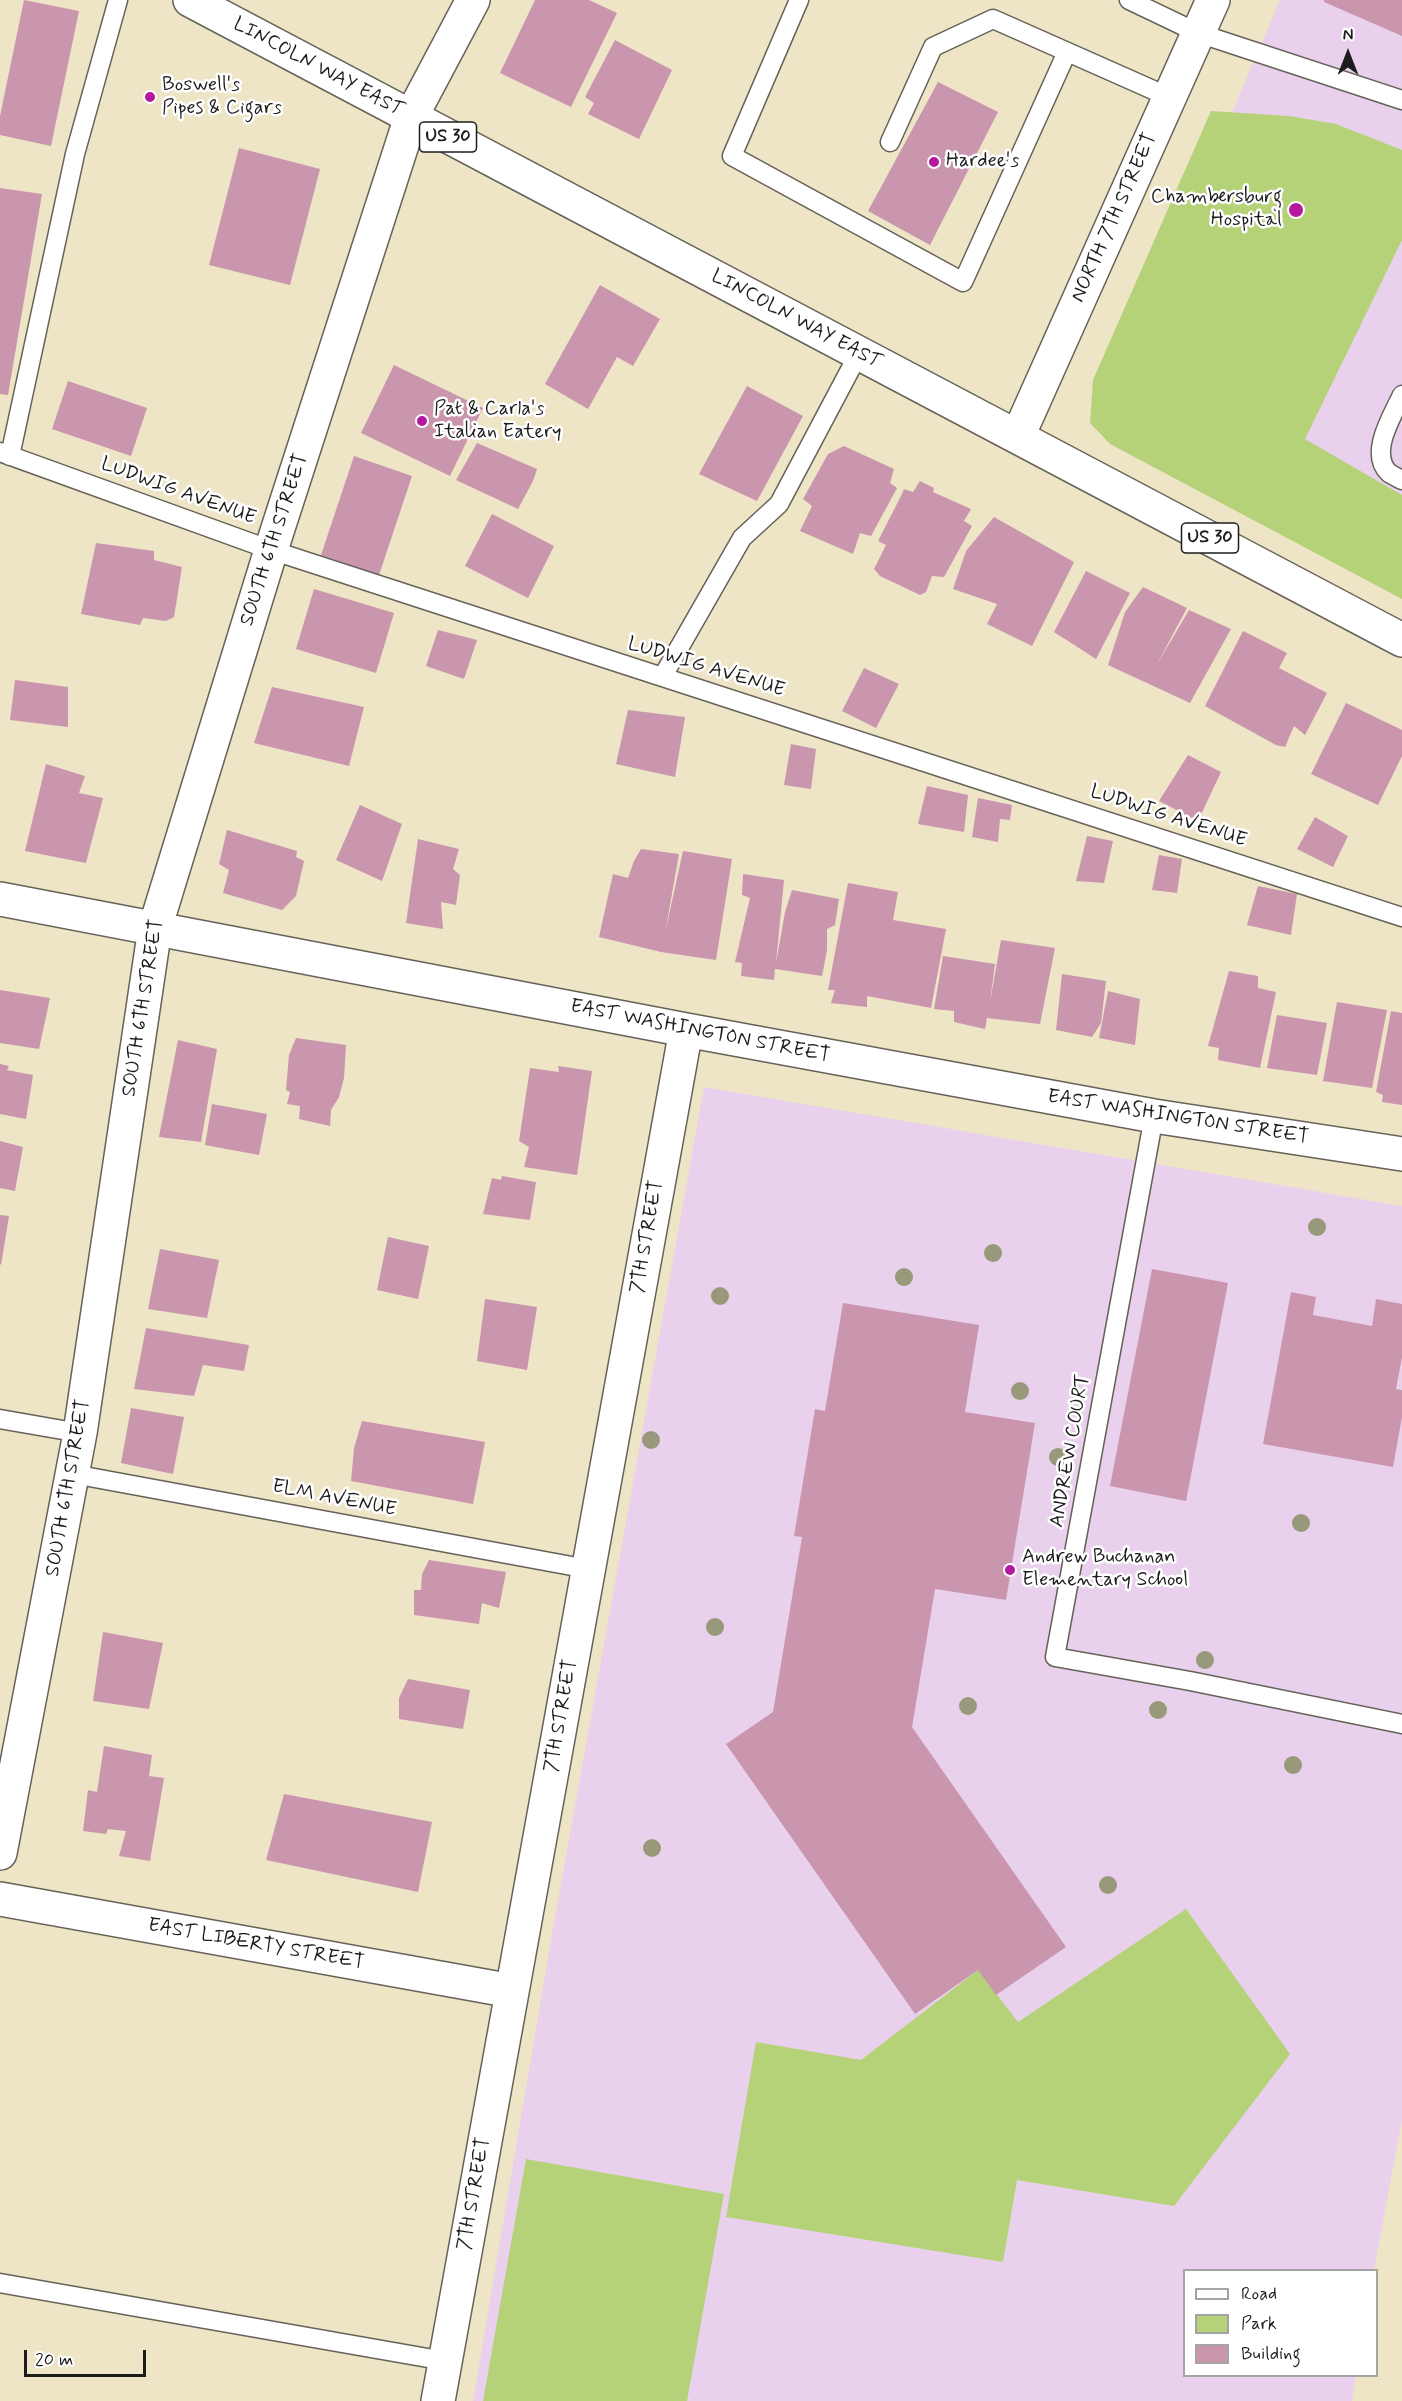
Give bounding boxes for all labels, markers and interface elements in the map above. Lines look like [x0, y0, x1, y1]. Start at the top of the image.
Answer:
street label: LINCOLN WAY EAST [229, 13, 407, 123]
north arrow [1318, 24, 1378, 84]
text: N [1343, 25, 1353, 46]
place label: Boswell's Pipes & Cigars [162, 74, 282, 121]
marker: Boswell's Pipes & Cigars [143, 90, 157, 104]
road number: US 30 [420, 122, 476, 152]
street label: NORTH 7TH STREET [1067, 130, 1163, 306]
place label: Hardee's [946, 150, 1019, 174]
marker: Hardee's [927, 155, 941, 169]
place label: Chambersburg Hospital [1151, 186, 1282, 233]
marker: Chambersburg Hospital [1287, 201, 1305, 219]
street label: LINCOLN WAY EAST [707, 265, 885, 375]
place label: Pat & Carla's Italian Eatery [434, 398, 561, 445]
marker: Pat & Carla's Italian Eatery [415, 414, 429, 428]
street label: SOUTH 6TH STREET [236, 451, 314, 629]
street label: LUDWIG AVENUE [97, 453, 259, 531]
road number: US 30 [1182, 523, 1238, 553]
street label: LUDWIG AVENUE [624, 633, 788, 703]
street label: LUDWIG AVENUE [1087, 780, 1249, 854]
street label: SOUTH 6TH STREET [118, 917, 170, 1099]
street label: EAST WASHINGTON STREET [568, 995, 832, 1069]
street label: EAST WASHINGTON STREET [1046, 1085, 1310, 1151]
street label: 7TH STREET [626, 1179, 670, 1295]
street label: ANDREW COURT [1046, 1373, 1096, 1529]
street label: SOUTH 6TH STREET [42, 1397, 96, 1579]
street label: ELM AVENUE [270, 1475, 398, 1523]
place label: Andrew Buchanan Elementary School [1022, 1546, 1188, 1593]
marker: Andrew Buchanan Elementary School [1003, 1563, 1017, 1577]
street label: 7TH STREET [540, 1658, 584, 1774]
street label: EAST LIBERTY STREET [146, 1914, 366, 1976]
street label: 7TH STREET [453, 2136, 497, 2252]
legend [1183, 2269, 1378, 2377]
text: Road [1241, 2282, 1277, 2306]
text: Park [1241, 2312, 1277, 2336]
scale bar [27, 2338, 148, 2376]
text: Building [1241, 2342, 1301, 2366]
text: 20 m [35, 2348, 73, 2372]

